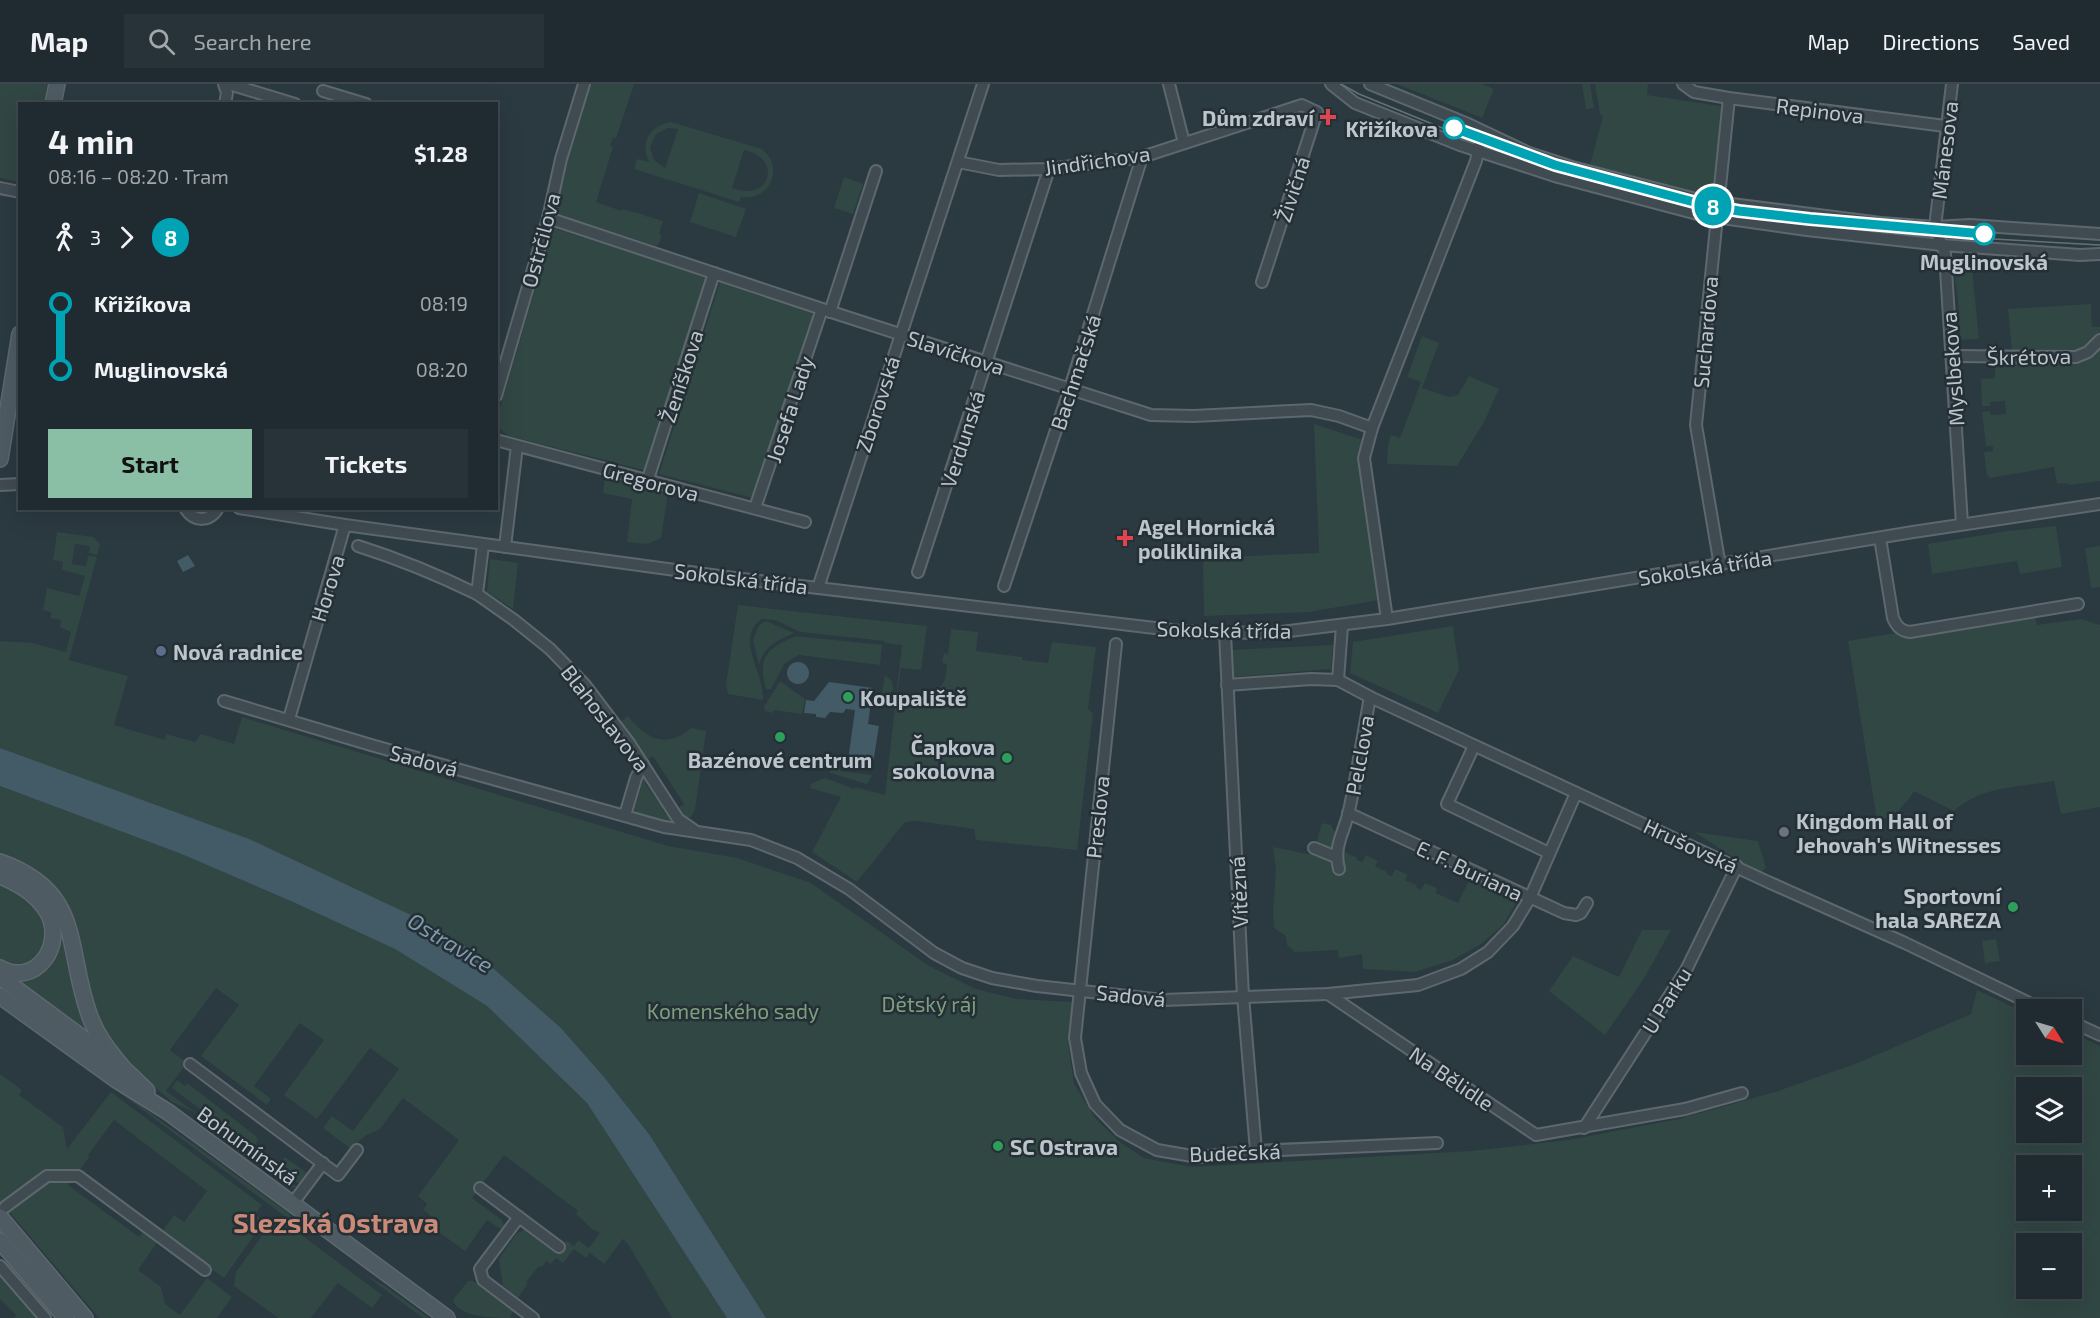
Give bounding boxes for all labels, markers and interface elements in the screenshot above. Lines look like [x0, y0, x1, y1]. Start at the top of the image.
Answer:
search box [124, 14, 544, 68]
text: Map [30, 24, 88, 58]
icon: search [145, 25, 178, 58]
text: Search here [193, 28, 312, 54]
text: Map [1807, 29, 1850, 54]
text: Directions [1883, 29, 1979, 54]
text: Saved [2012, 29, 2070, 54]
street label: Repinova [1775, 92, 1865, 128]
street label: Mánesova [1926, 100, 1962, 200]
place label: Dům zdraví [1202, 105, 1315, 130]
marker: Dům zdraví [1319, 108, 1337, 126]
place label: Křižíkova [1345, 116, 1438, 141]
marker: Křižíkova [1443, 117, 1465, 139]
text: 4 min [48, 121, 134, 161]
text: $1.28 [414, 140, 468, 166]
street label: Jindřichova [1042, 140, 1152, 180]
street label: Živičná [1270, 153, 1314, 225]
text: 08:16 – 08:20 · Tram [48, 164, 229, 188]
line badge: 8 [1694, 186, 1732, 226]
street label: Ostrčilova [515, 190, 565, 290]
text: 8 [1706, 194, 1720, 219]
icon: walk [48, 221, 81, 254]
icon: forward [110, 221, 143, 254]
marker: Muglinovská [1973, 223, 1995, 245]
text: 3 [90, 225, 101, 249]
text: 8 [164, 225, 177, 250]
place label: Muglinovská [1920, 249, 2048, 274]
street label: Suchardova [1688, 275, 1722, 389]
text: Křižíkova [94, 290, 191, 316]
text: 08:19 [420, 291, 468, 315]
street label: Bachmačská [1045, 311, 1105, 433]
street label: Myslbekova [1936, 311, 1968, 427]
street label: Slavíčkova [904, 325, 1008, 379]
street label: Ženíškova [654, 326, 708, 426]
street label: Škrétova [1987, 343, 2071, 369]
street label: Josefa Lady [760, 353, 818, 465]
street label: Zborovská [850, 353, 904, 455]
text: Muglinovská [94, 356, 228, 382]
text: 08:20 [416, 357, 468, 381]
street label: Verdunská [935, 387, 989, 491]
button: Start [48, 429, 252, 498]
button: Tickets [264, 429, 468, 498]
street label: Gregorova [600, 456, 702, 506]
place label: Agel Hornická poliklinika [1138, 514, 1275, 563]
marker: Agel Hornická poliklinika [1116, 529, 1134, 547]
street label: Sokolská třída [1637, 544, 1773, 590]
street label: Horova [305, 552, 349, 624]
street label: Sokolská třída [673, 557, 809, 599]
street label: Sokolská třída [1156, 615, 1292, 643]
place label: Nová radnice [173, 639, 303, 664]
marker: Nová radnice [154, 644, 168, 658]
street label: Blahoslavova [557, 660, 655, 776]
place label: Koupaliště [860, 685, 967, 710]
marker: Koupaliště [841, 690, 855, 704]
street label: Pelclova [1340, 713, 1378, 797]
marker: Bazénové centrum [773, 730, 787, 744]
place label: Čapkova sokolovna [892, 734, 995, 783]
street label: Sadová [387, 739, 461, 781]
place label: Bazénové centrum [688, 747, 872, 772]
marker: Čapkova sokolovna [1000, 751, 1014, 765]
street label: Preslova [1080, 774, 1114, 860]
place label: Kingdom Hall of Jehovah's Witnesses [1796, 808, 2001, 857]
street label: Hrušovská [1640, 812, 1742, 878]
marker: Kingdom Hall of Jehovah's Witnesses [1777, 825, 1791, 839]
street label: E. F. Buriana [1413, 835, 1527, 905]
street label: Vítězná [1224, 856, 1252, 928]
place label: Sportovní hala SAREZA [1875, 883, 2002, 932]
marker: Sportovní hala SAREZA [2006, 900, 2020, 914]
water label: Ostravice [404, 906, 498, 978]
street label: U Parku [1636, 962, 1696, 1038]
street label: Sadová [1095, 979, 1167, 1011]
park label: Dětský ráj [881, 991, 977, 1017]
park label: Komenského sady [647, 998, 819, 1023]
north arrow [2016, 999, 2082, 1065]
map controls [2016, 999, 2082, 1299]
street label: Na Bělidle [1405, 1041, 1499, 1115]
button: layers [2016, 1077, 2082, 1143]
street label: Bohumínská [193, 1100, 303, 1190]
place label: SC Ostrava [1010, 1134, 1118, 1159]
street label: Budečská [1189, 1138, 1281, 1166]
marker: SC Ostrava [991, 1139, 1005, 1153]
button: + [2016, 1155, 2082, 1221]
district label: Slezská Ostrava [233, 1206, 439, 1238]
button: − [2016, 1233, 2082, 1299]

